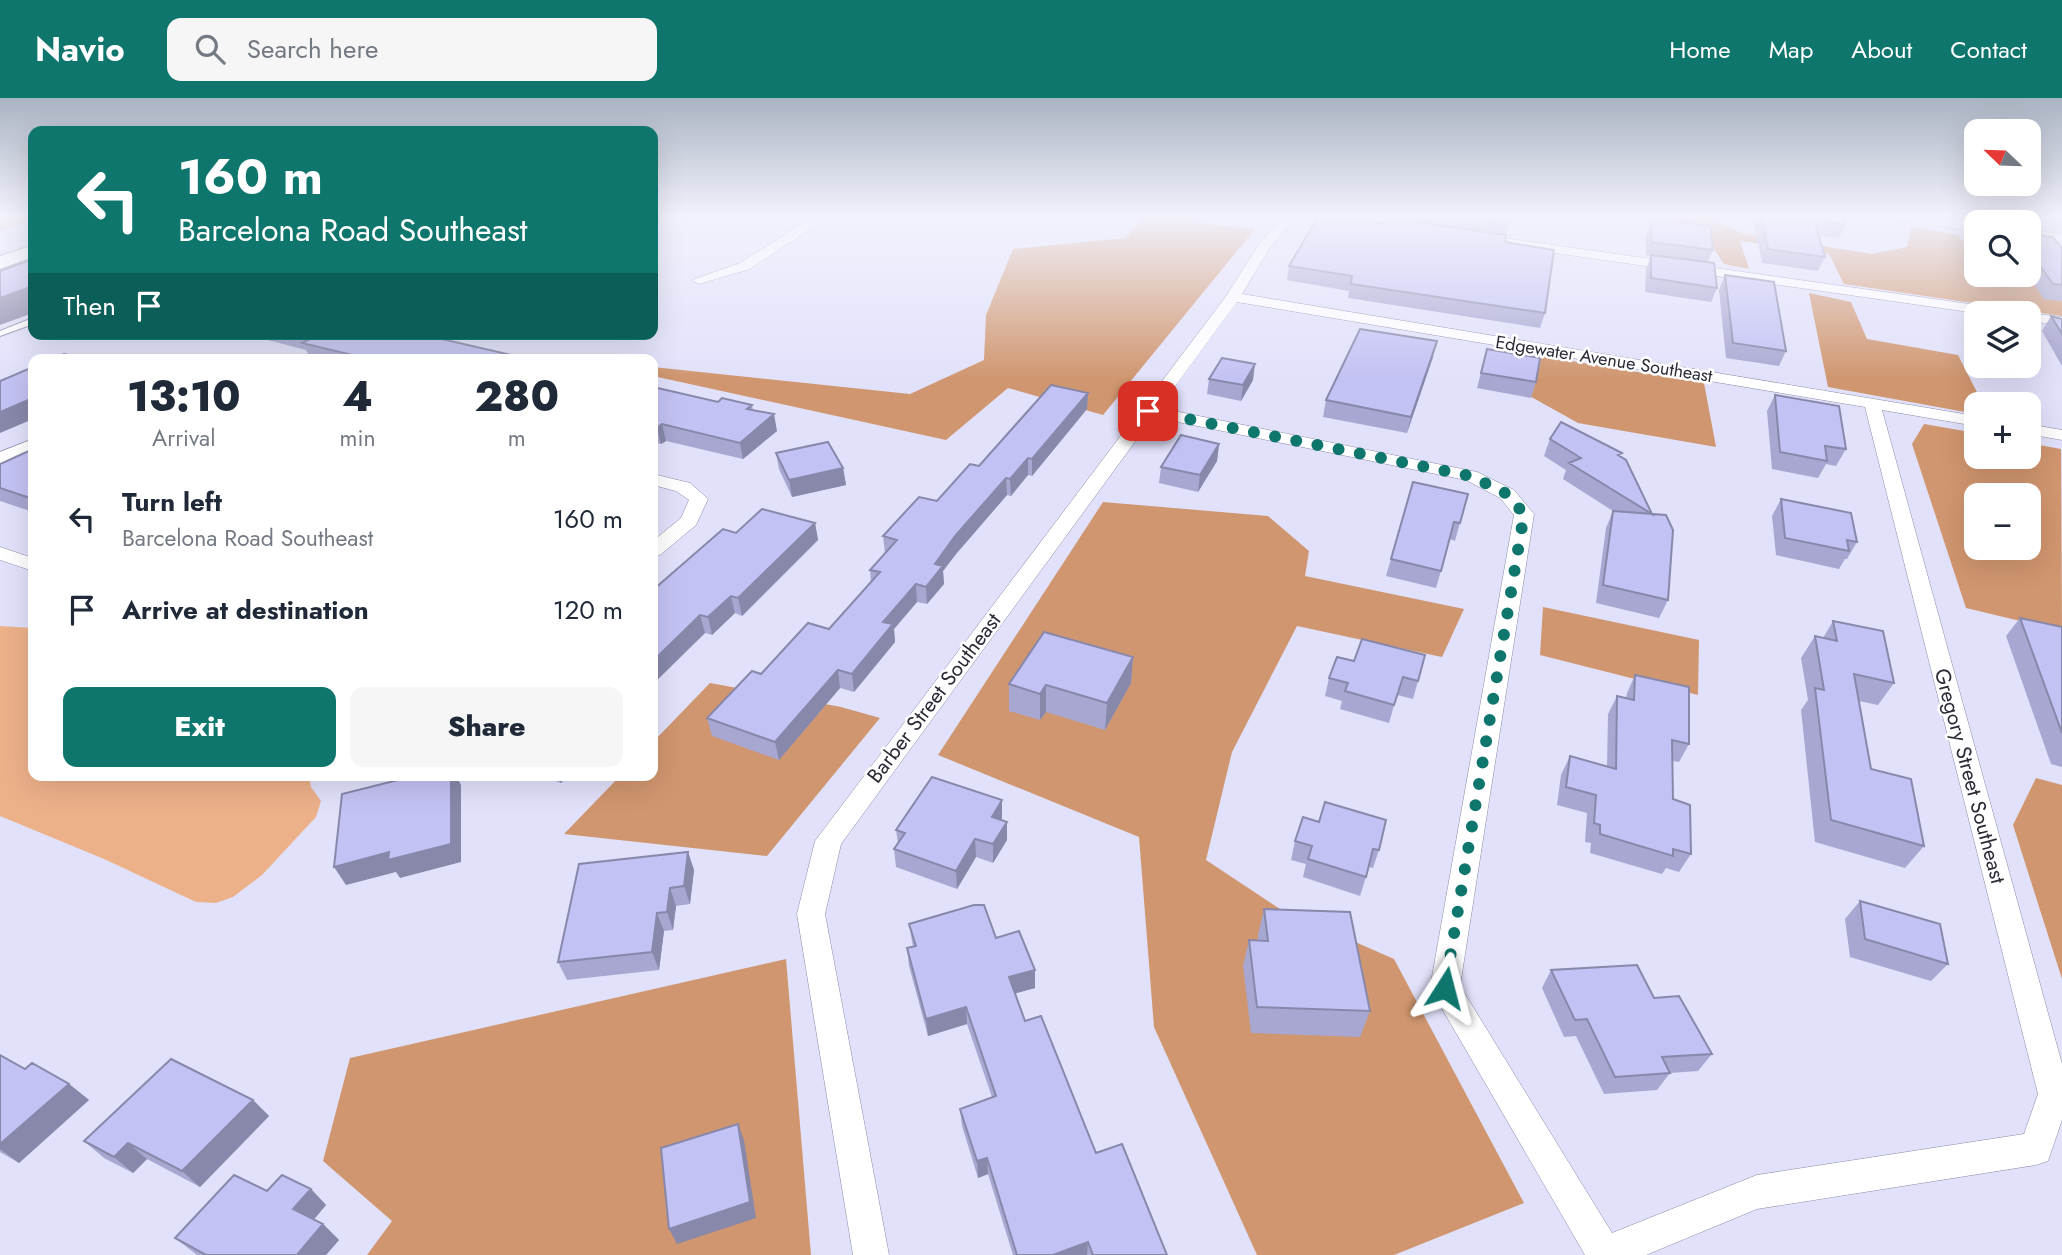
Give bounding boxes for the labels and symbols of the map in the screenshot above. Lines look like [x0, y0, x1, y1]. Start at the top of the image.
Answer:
north arrow [1964, 119, 2040, 196]
street label: Edgewater Avenue Southeast [1494, 329, 1715, 389]
pin [1118, 381, 1178, 441]
street label: Barber Street Southeast [860, 607, 1008, 789]
street label: Gregory Street Southeast [1927, 665, 2013, 887]
position arrow [1408, 951, 1482, 1025]

